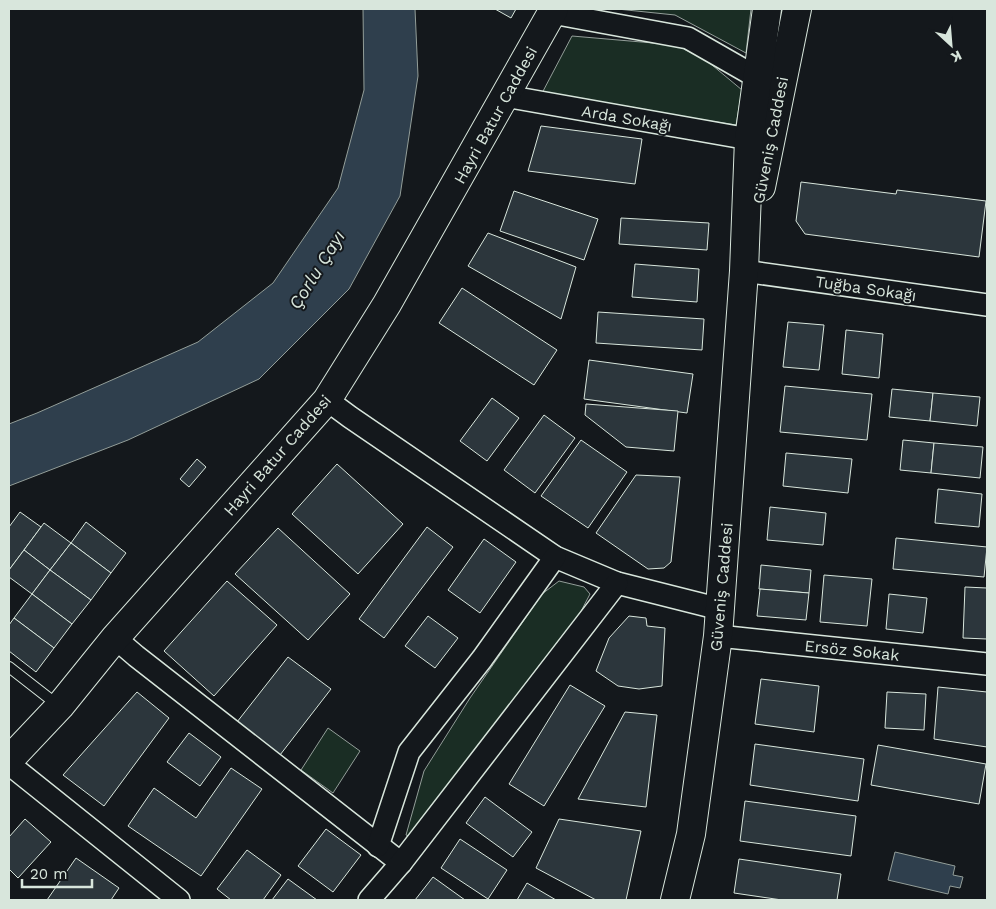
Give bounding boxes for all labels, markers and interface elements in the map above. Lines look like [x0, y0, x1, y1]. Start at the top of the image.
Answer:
north arrow [926, 20, 976, 70]
street label: Hayri Batur Caddesi [450, 43, 541, 187]
text: K [949, 47, 965, 66]
street label: Güveniş Caddesi [749, 75, 792, 205]
street label: Arda Sokağı [580, 101, 674, 136]
water label: Çorlu Çayı [284, 226, 349, 313]
street label: Tuğba Sokağı [814, 272, 918, 305]
street label: Hayri Batur Caddesi [220, 391, 335, 520]
street label: Güveniş Caddesi [706, 522, 737, 652]
street label: Ersöz Sokak [804, 636, 900, 665]
scale bar [22, 856, 92, 888]
text: 20 m [30, 865, 68, 883]

